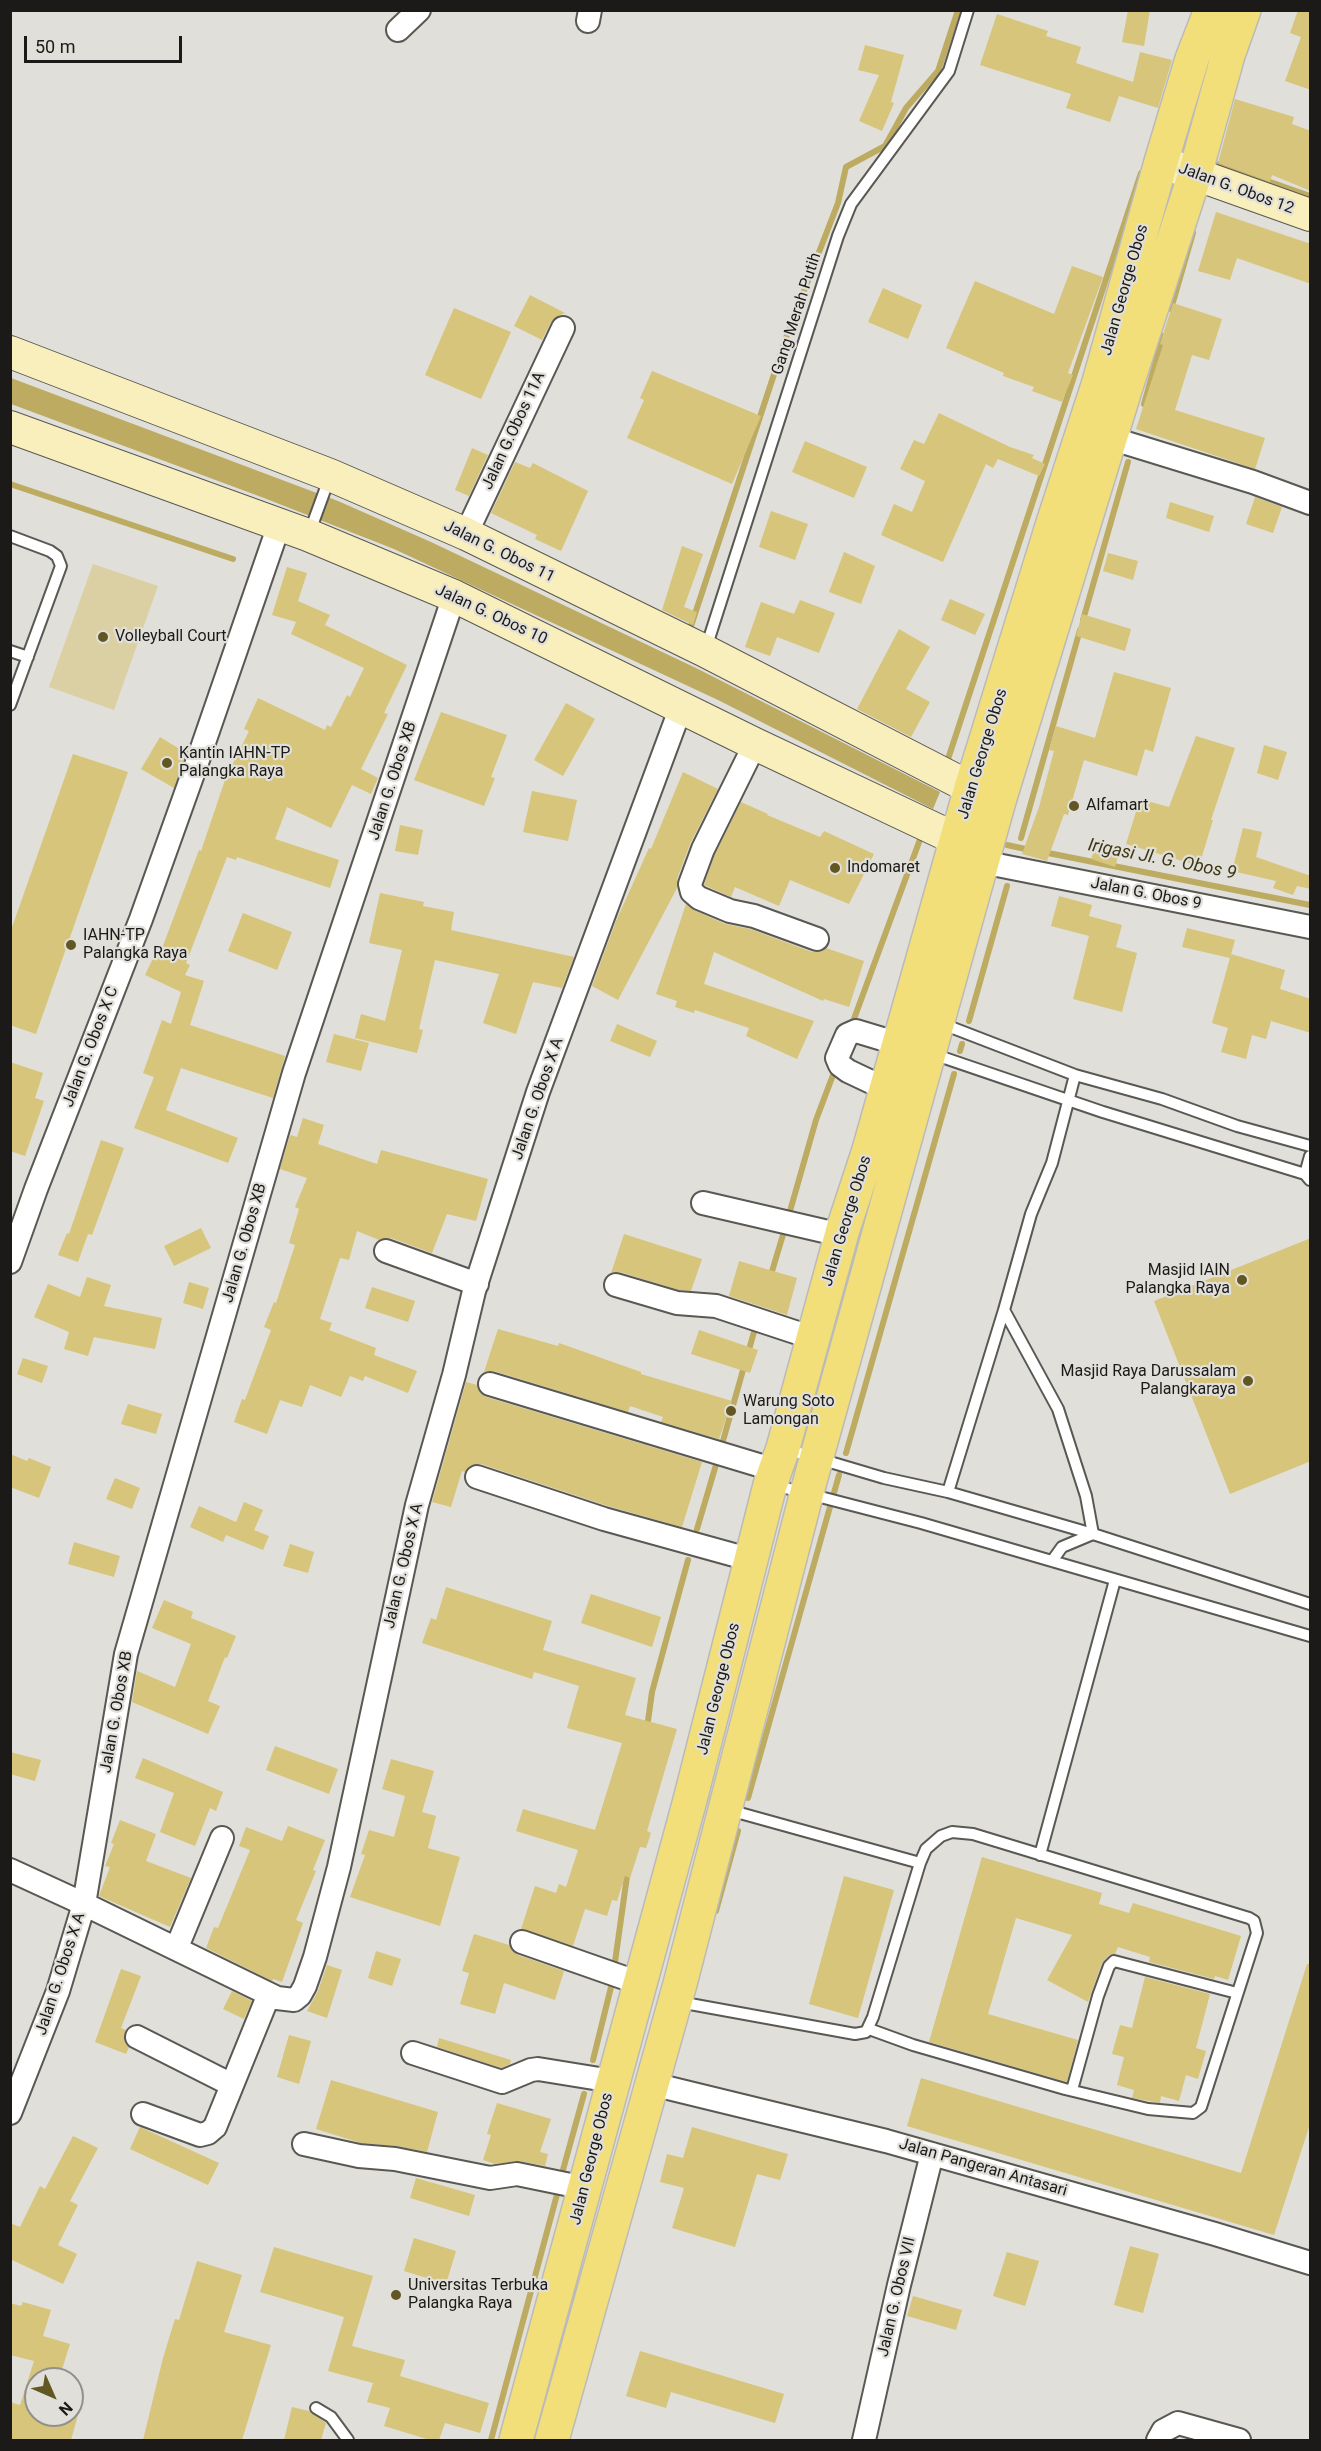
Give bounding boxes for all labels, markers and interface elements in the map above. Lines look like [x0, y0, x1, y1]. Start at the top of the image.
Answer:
scale bar [27, 24, 184, 62]
text: 50 m [35, 36, 75, 57]
street label: Jalan G. Obos 12 [1176, 159, 1296, 219]
street label: Jalan George Obos [1097, 222, 1153, 358]
street label: Gang Merah Putih [768, 251, 826, 377]
street label: Jalan G.Obos 11A [478, 369, 550, 493]
street label: Jalan G. Obos 11 [440, 517, 558, 587]
street label: Jalan G. Obos 10 [432, 581, 550, 649]
place label: Volleyball Court [115, 627, 227, 647]
marker: Volleyball Court [96, 630, 110, 644]
street label: Jalan George Obos [954, 686, 1012, 822]
street label: Jalan G. Obos XB [365, 719, 421, 843]
place label: Kantin IAHN-TP Palangka Raya [179, 744, 290, 782]
marker: Kantin IAHN-TP Palangka Raya [160, 756, 174, 770]
place label: Alfamart [1086, 796, 1148, 816]
marker: Alfamart [1067, 799, 1081, 813]
water label: Irigasi Jl. G. Obos 9 [1086, 835, 1238, 885]
place label: Indomaret [847, 858, 920, 878]
marker: Indomaret [828, 861, 842, 875]
street label: Jalan G. Obos 9 [1089, 874, 1203, 914]
place label: IAHN-TP Palangka Raya [83, 926, 188, 964]
marker: IAHN-TP Palangka Raya [64, 938, 78, 952]
street label: Jalan G. Obos X C [59, 984, 123, 1110]
street label: Jalan G. Obos X A [508, 1035, 568, 1163]
street label: Jalan George Obos [818, 1153, 876, 1289]
street label: Jalan G. Obos XB [219, 1181, 271, 1305]
place label: Masjid IAIN Palangka Raya [1125, 1261, 1230, 1299]
marker: Masjid IAIN Palangka Raya [1235, 1273, 1249, 1287]
place label: Masjid Raya Darussalam Palangkaraya [1060, 1362, 1236, 1400]
marker: Masjid Raya Darussalam Palangkaraya [1241, 1374, 1255, 1388]
place label: Warung Soto Lamongan [743, 1392, 834, 1430]
marker: Warung Soto Lamongan [724, 1404, 738, 1418]
street label: Jalan G. Obos X A [380, 1502, 428, 1630]
street label: Jalan George Obos [693, 1621, 745, 1757]
street label: Jalan G. Obos XB [97, 1650, 137, 1774]
street label: Jalan G. Obos X A [32, 1910, 90, 2038]
street label: Jalan George Obos [566, 2091, 618, 2227]
street label: Jalan Pangeran Antasari [897, 2135, 1069, 2201]
street label: Jalan G. Obos VII [874, 2235, 920, 2359]
place label: Universitas Terbuka Palangka Raya [408, 2276, 548, 2314]
marker: Universitas Terbuka Palangka Raya [389, 2288, 403, 2302]
north arrow [24, 2367, 84, 2427]
text: N [55, 2398, 76, 2419]

